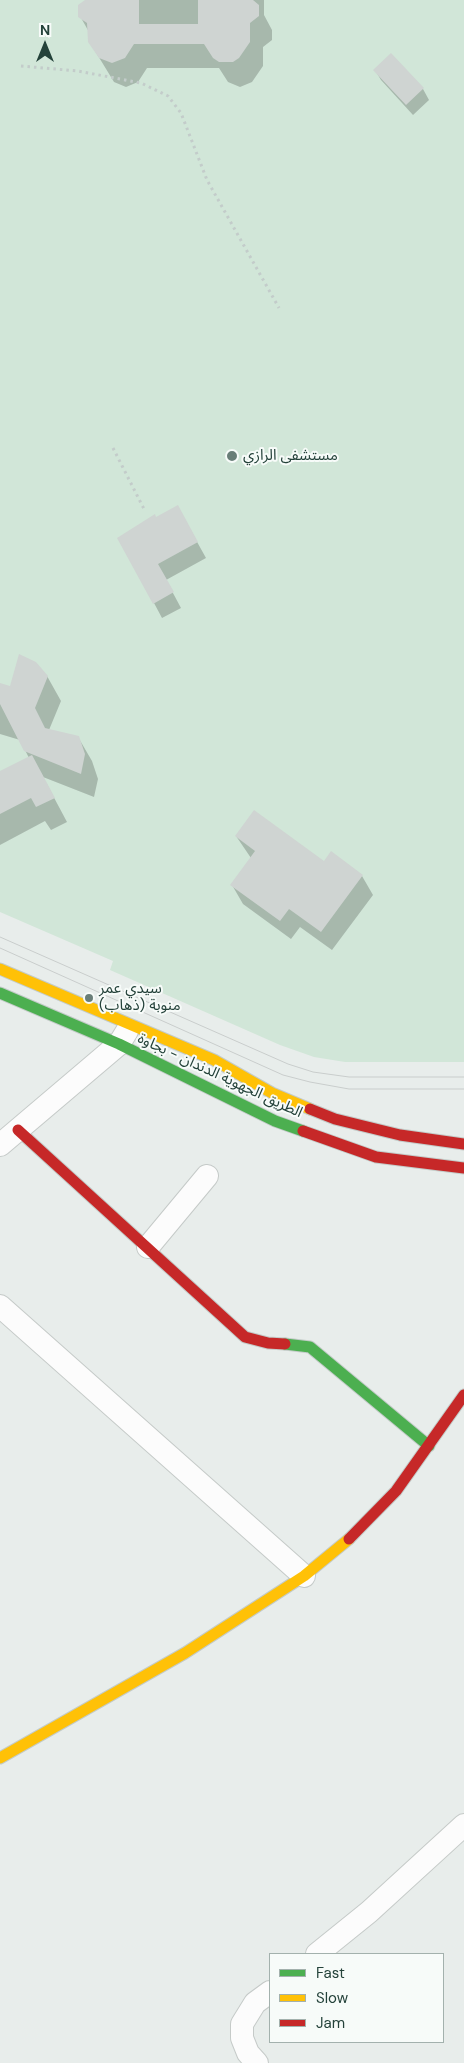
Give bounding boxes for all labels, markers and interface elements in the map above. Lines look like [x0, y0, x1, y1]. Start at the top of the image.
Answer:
north arrow [20, 20, 70, 70]
text: N [40, 21, 50, 39]
place label: مستشفى الرازي [243, 447, 338, 465]
marker: مستشفى الرازي [225, 449, 239, 463]
place label: سيدي عمر منوبة (ذهاب) [99, 980, 181, 1015]
marker: سيدي عمر منوبة (ذهاب) [83, 992, 95, 1004]
street label: الطريق الجهوية الدندان - بجاوة [135, 1030, 305, 1122]
legend [269, 1953, 444, 2043]
text: Fast [316, 1963, 345, 1983]
text: Slow [316, 1988, 348, 2008]
text: Jam [316, 2013, 345, 2033]

